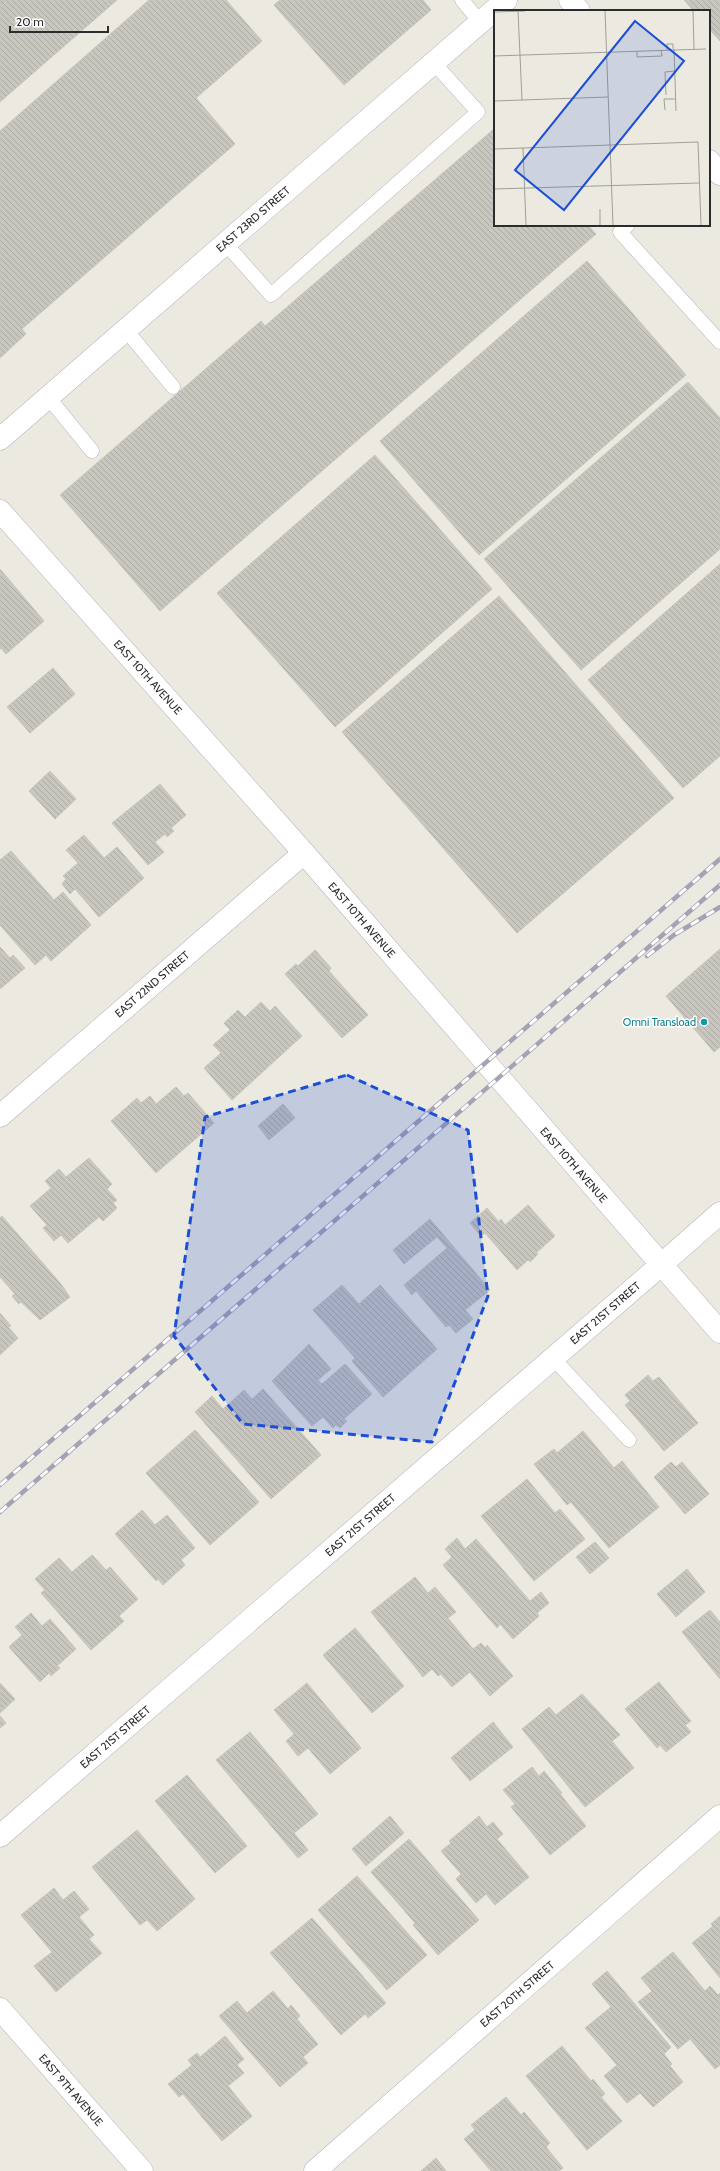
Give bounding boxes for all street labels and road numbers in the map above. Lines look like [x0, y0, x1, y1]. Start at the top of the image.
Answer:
street label: EAST 23RD STREET [213, 183, 293, 255]
street label: EAST 10TH AVENUE [111, 637, 185, 717]
street label: EAST 10TH AVENUE [325, 879, 399, 961]
street label: EAST 22ND STREET [112, 948, 192, 1020]
street label: EAST 10TH AVENUE [537, 1124, 611, 1206]
street label: EAST 21ST STREET [567, 1279, 643, 1347]
street label: EAST 21ST STREET [322, 1491, 398, 1559]
street label: EAST 21ST STREET [77, 1703, 153, 1771]
street label: EAST 20TH STREET [477, 1958, 557, 2030]
street label: EAST 9TH AVENUE [36, 2051, 106, 2129]

